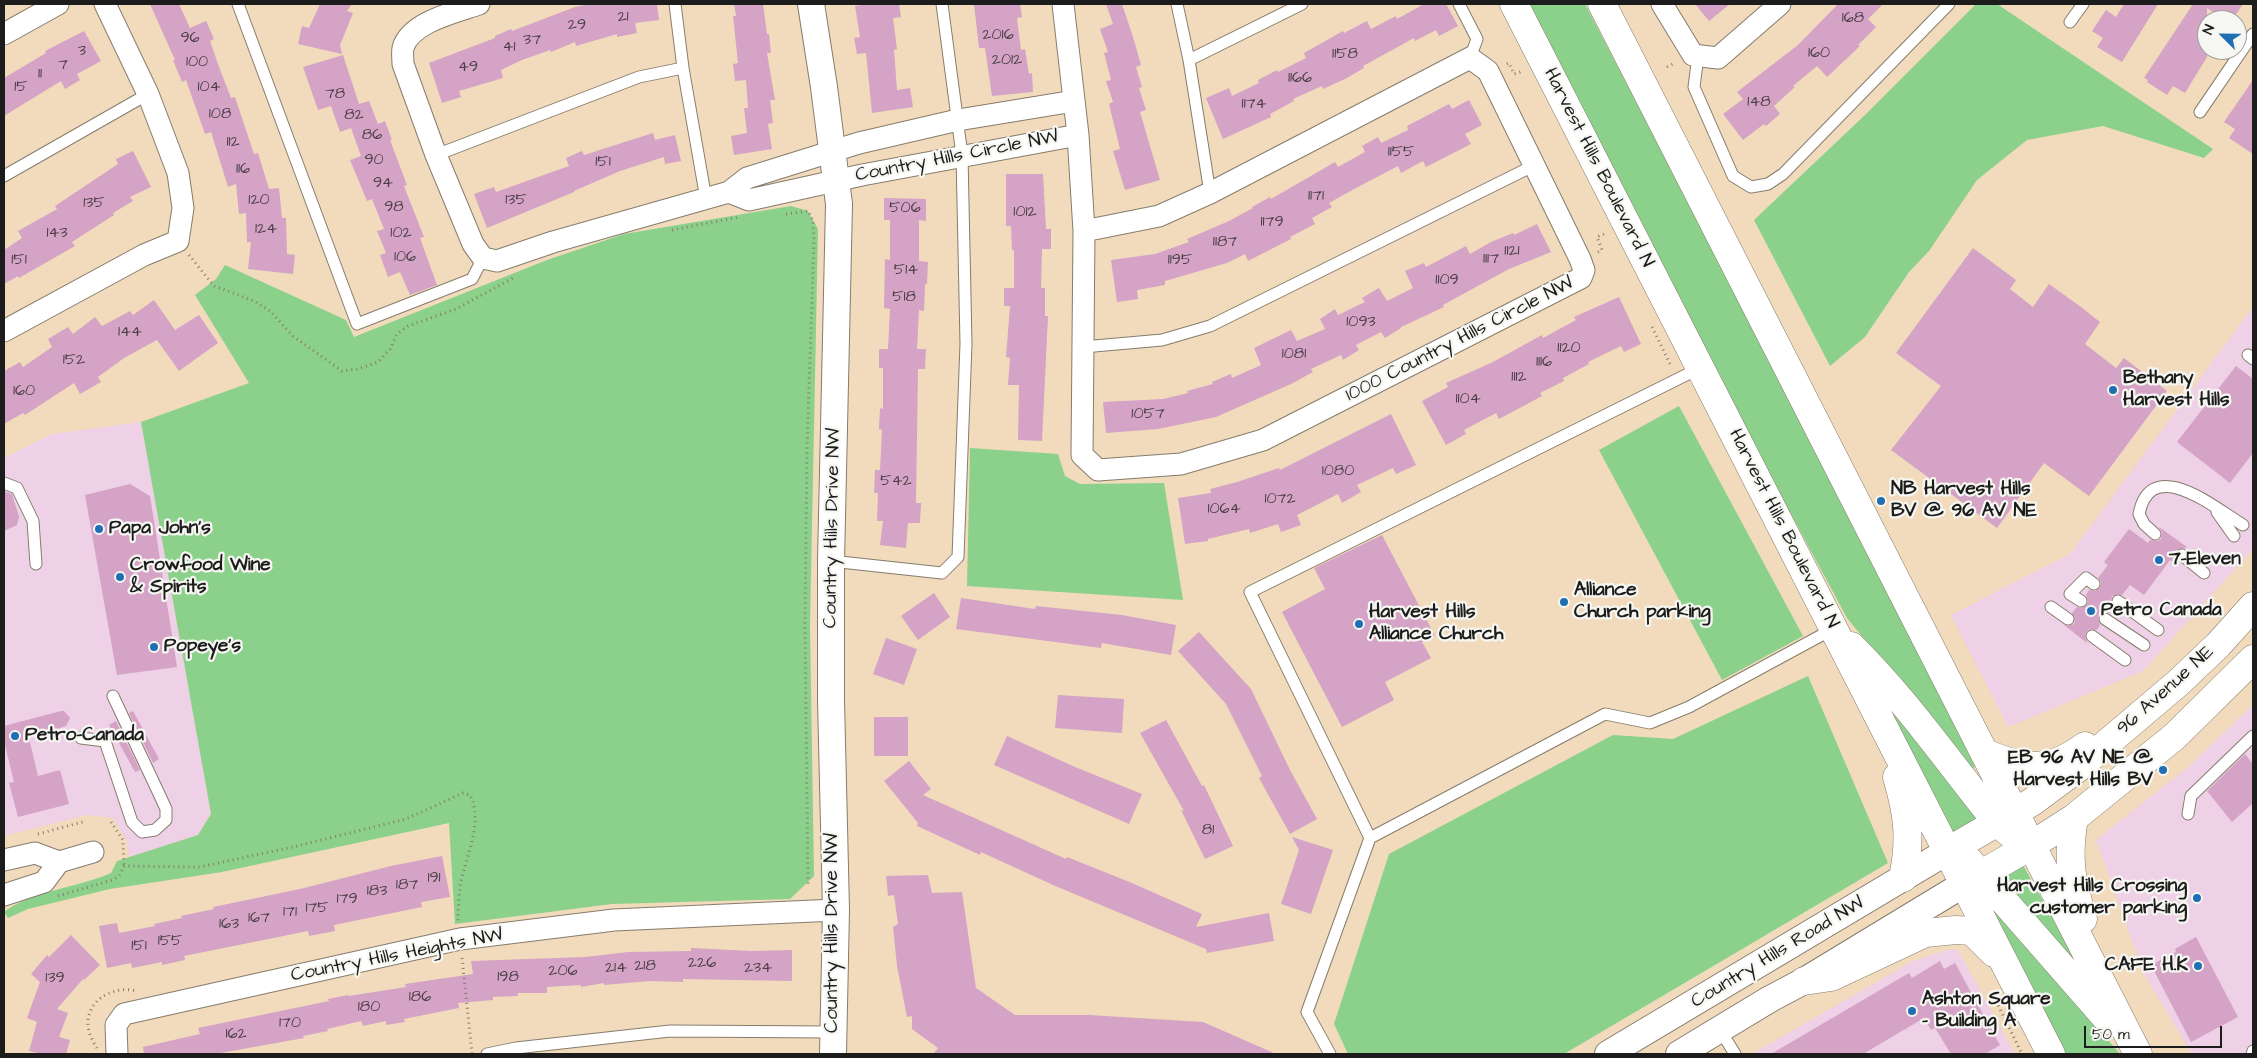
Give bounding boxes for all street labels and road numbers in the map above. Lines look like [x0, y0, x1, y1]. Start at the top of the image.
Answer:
street label: Harvest Hills Boulevard N [1538, 65, 1658, 271]
street label: Country Hills Circle NW [853, 126, 1061, 188]
street label: 1000 Country Hills Circle NW [1342, 273, 1578, 407]
street label: Harvest Hills Boulevard N [1723, 426, 1843, 632]
street label: Country Hills Drive NW [820, 428, 846, 628]
street label: 96 Avenue NE [2113, 641, 2219, 741]
street label: Country Hills Drive NW [822, 833, 844, 1033]
street label: Country Hills Road NW [1687, 892, 1869, 1014]
street label: Country Hills Heights NW [289, 924, 505, 988]

